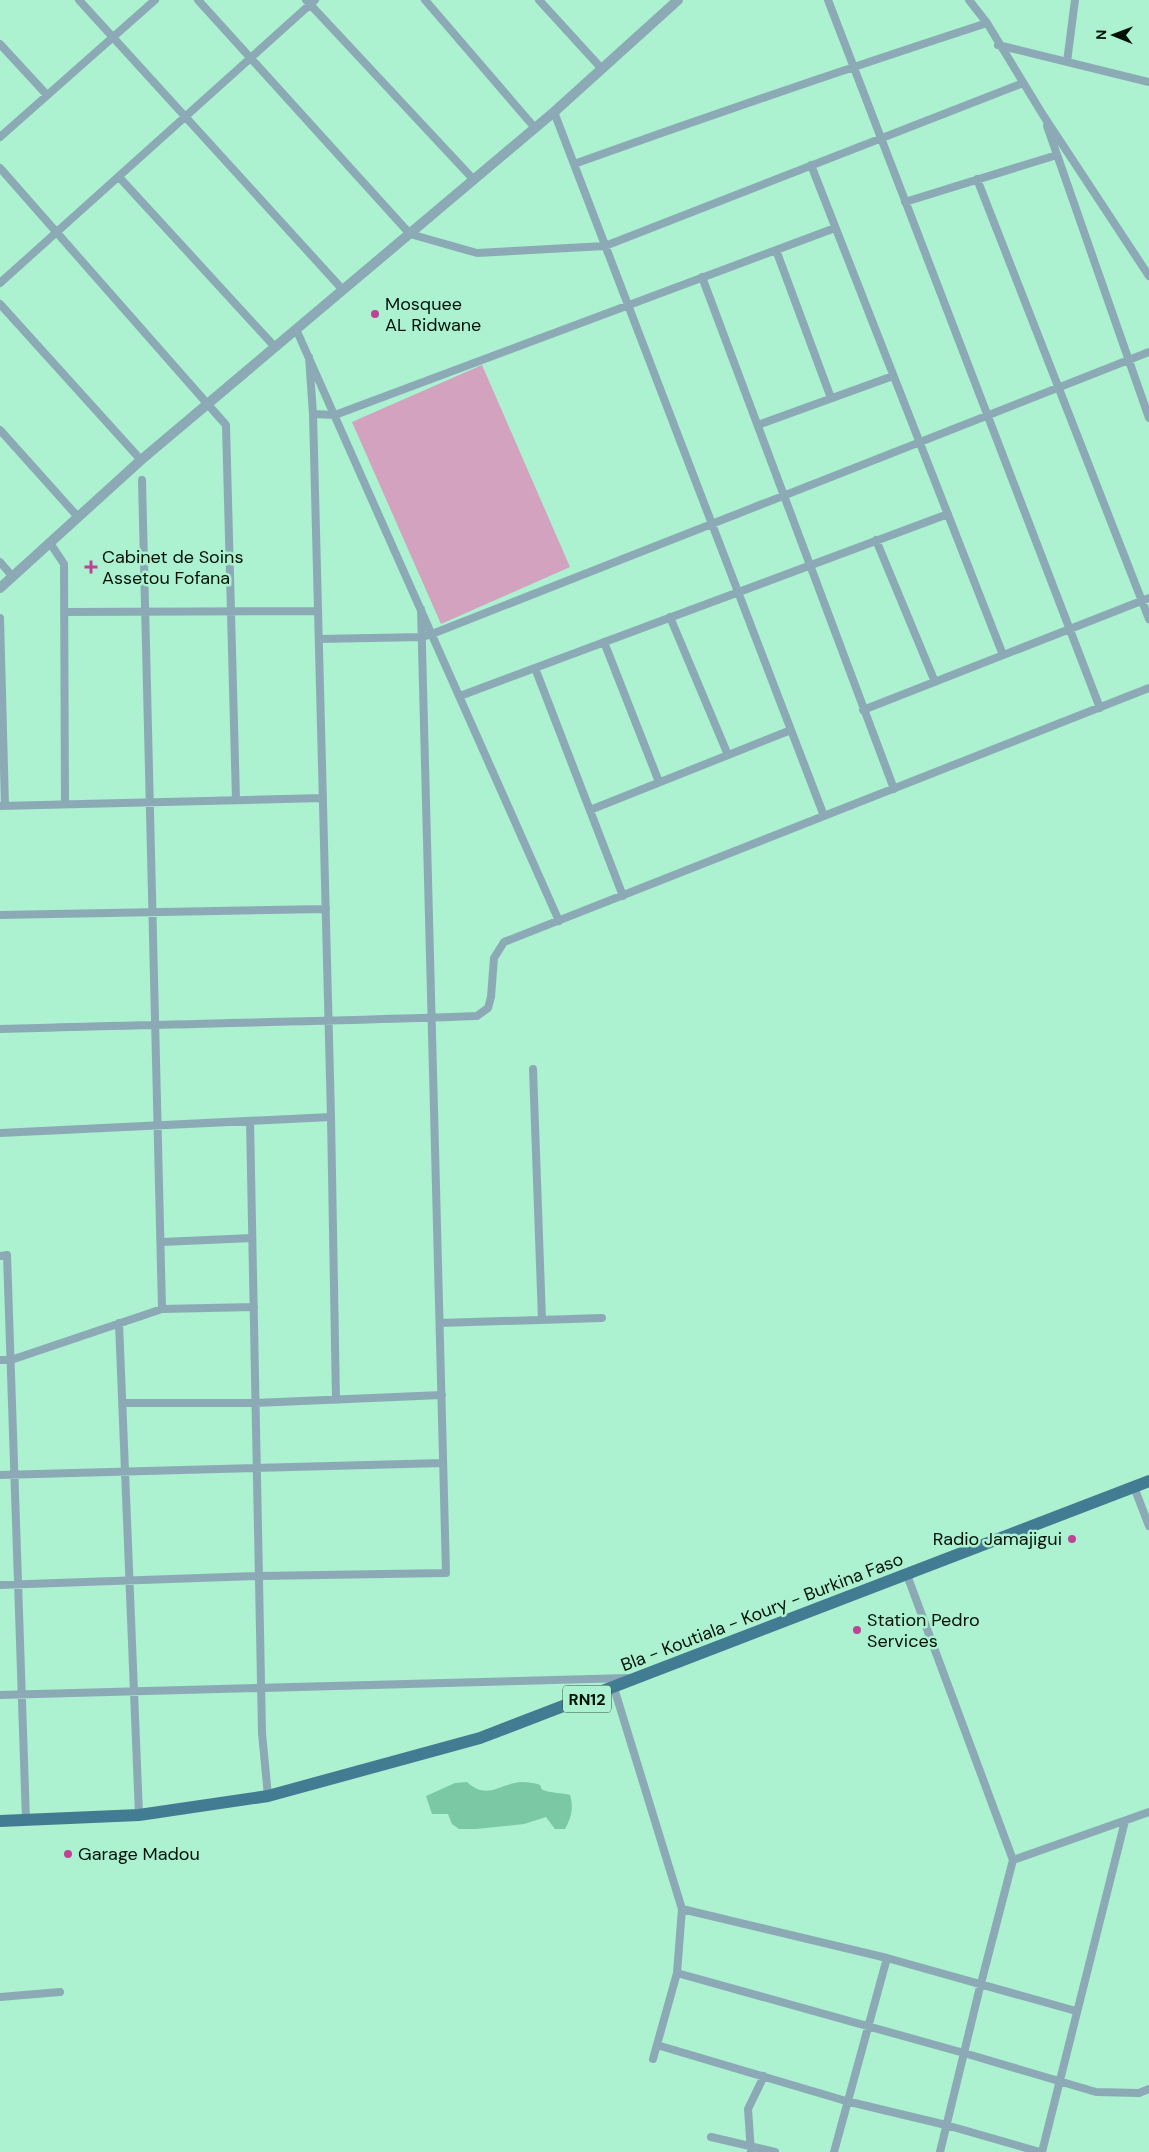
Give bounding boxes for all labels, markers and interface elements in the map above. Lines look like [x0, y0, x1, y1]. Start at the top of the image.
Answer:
north arrow [1089, 10, 1139, 60]
text: N [1092, 30, 1110, 40]
place label: Mosquee AL Ridwane [385, 292, 481, 337]
marker: Mosquee AL Ridwane [369, 308, 381, 320]
place label: Cabinet de Soins Assetou Fofana [102, 545, 243, 590]
marker: Cabinet de Soins Assetou Fofana [84, 560, 98, 574]
place label: Radio Jamajigui [933, 1527, 1062, 1551]
marker: Radio Jamajigui [1066, 1533, 1078, 1545]
street label: Bla - Koutiala - Koury - Burkina Faso [617, 1547, 907, 1677]
place label: Station Pedro Services [867, 1608, 980, 1653]
marker: Station Pedro Services [851, 1624, 863, 1636]
road number: RN12 [563, 1686, 611, 1712]
place label: Garage Madou [78, 1842, 200, 1866]
marker: Garage Madou [62, 1848, 74, 1860]

